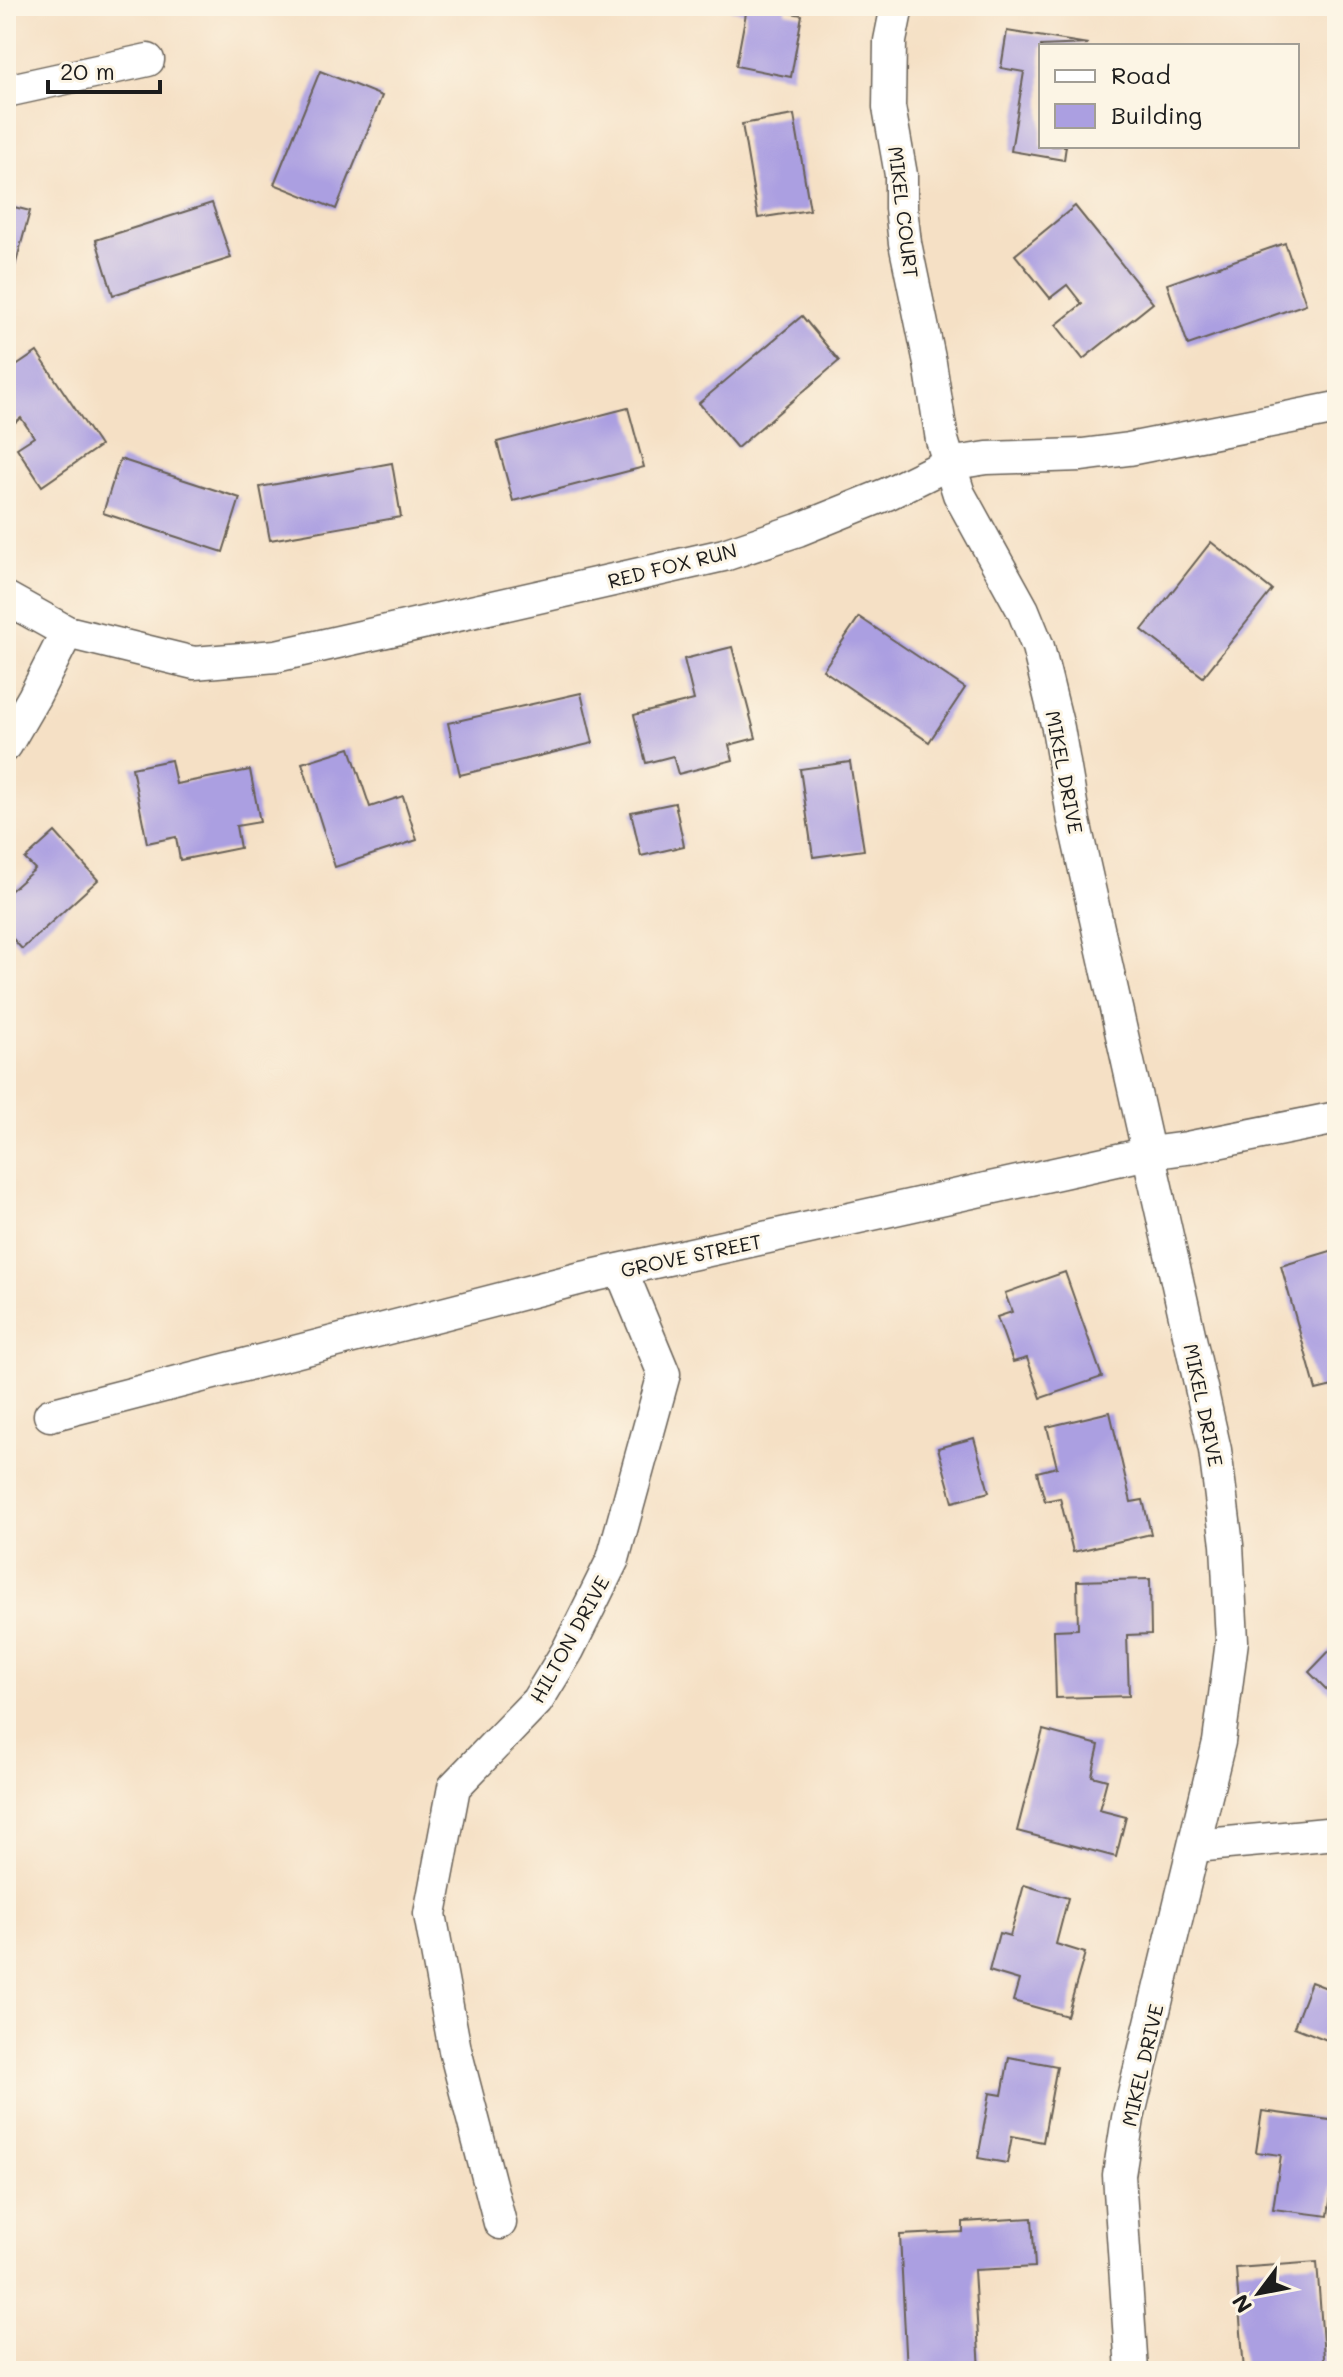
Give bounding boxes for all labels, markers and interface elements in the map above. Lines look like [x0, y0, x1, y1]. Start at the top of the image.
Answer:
scale bar [48, 44, 160, 94]
legend [1039, 44, 1299, 148]
text: 20 m [60, 55, 115, 86]
text: Road [1111, 59, 1171, 90]
text: Building [1111, 99, 1202, 130]
street label: MIKEL COURT [883, 145, 925, 279]
street label: RED FOX RUN [605, 536, 739, 594]
street label: MIKEL DRIVE [1040, 708, 1090, 836]
street label: GROVE STREET [618, 1227, 764, 1283]
street label: MIKEL DRIVE [1178, 1341, 1230, 1469]
street label: HILTON DRIVE [523, 1571, 615, 1707]
street label: MIKEL DRIVE [1115, 2001, 1169, 2129]
north arrow [1219, 2253, 1299, 2333]
text: N [1225, 2289, 1258, 2319]

